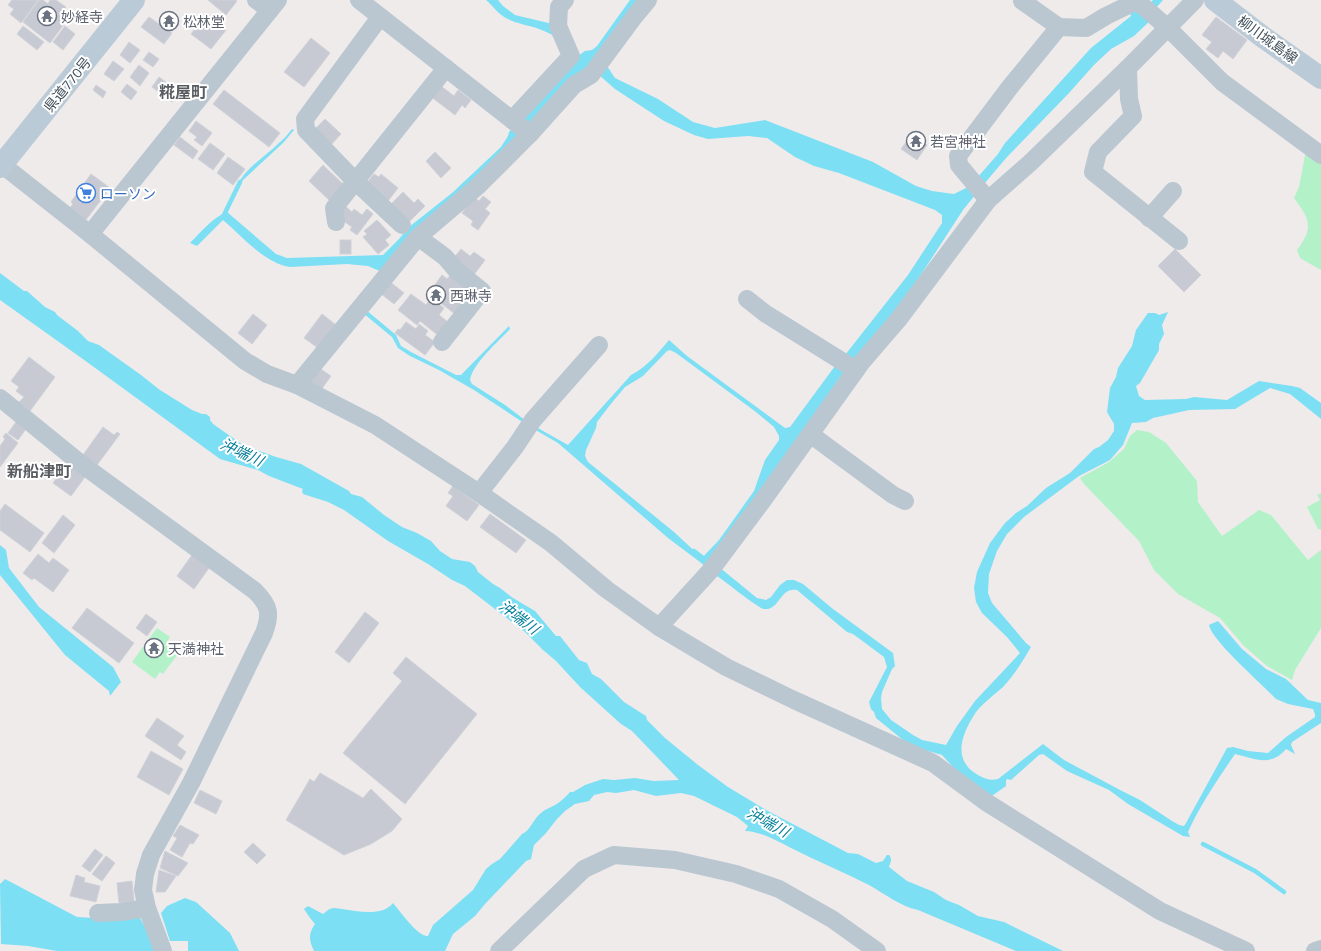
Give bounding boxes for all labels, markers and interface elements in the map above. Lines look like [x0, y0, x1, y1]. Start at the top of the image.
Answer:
temple icon: 妙経寺 [36, 5, 58, 27]
place label: 妙経寺 [61, 6, 103, 27]
temple icon: 松林堂 [158, 10, 180, 32]
street label: 柳川城島線 [1234, 10, 1302, 68]
place label: 松林堂 [183, 11, 225, 32]
street label: 県道770号 [38, 52, 96, 116]
district label: 糀屋町 [159, 80, 207, 104]
temple icon: 若宮神社 [905, 130, 927, 152]
place label: 若宮神社 [930, 131, 986, 152]
supermarket icon: ローソン [75, 182, 97, 204]
place label: ローソン [100, 183, 156, 204]
temple icon: 西琳寺 [425, 284, 447, 306]
place label: 西琳寺 [450, 285, 492, 306]
water label: 沖端川 [217, 432, 269, 473]
district label: 新船津町 [7, 459, 71, 483]
water label: 沖端川 [494, 594, 545, 641]
temple icon: 天満神社 [143, 637, 165, 659]
place label: 天満神社 [168, 638, 224, 659]
water label: 沖端川 [743, 801, 795, 844]

